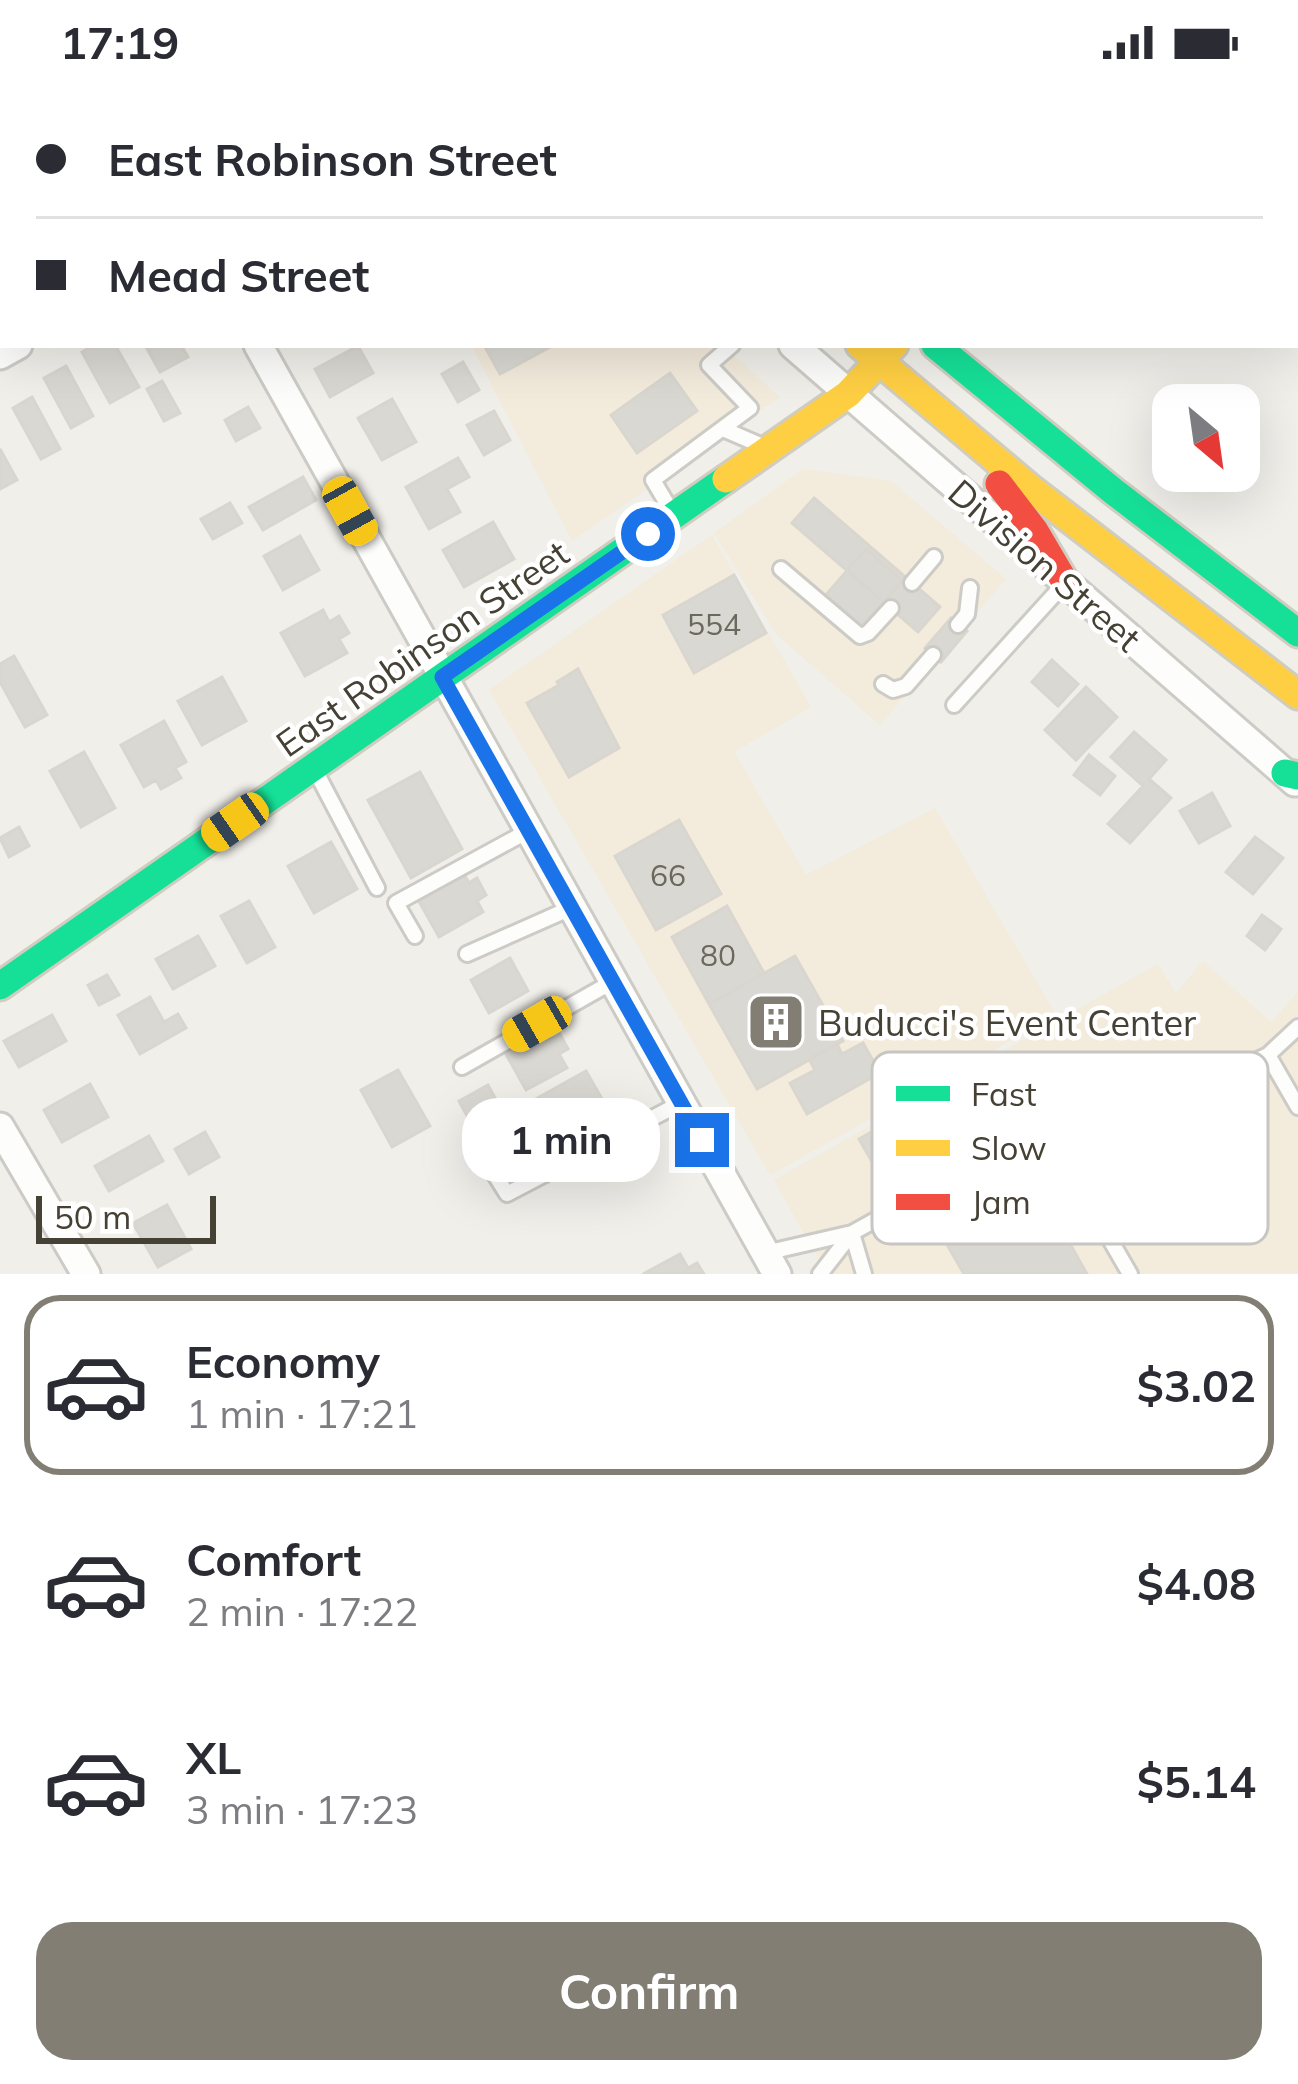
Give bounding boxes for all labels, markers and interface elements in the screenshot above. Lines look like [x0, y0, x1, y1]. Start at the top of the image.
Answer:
text: 17:19 [60, 14, 179, 70]
text: East Robinson Street [108, 131, 557, 187]
text: Mead Street [108, 247, 369, 303]
north arrow [1152, 384, 1260, 492]
map controls [1152, 384, 1260, 492]
street label: Division Street [940, 469, 1150, 661]
car [317, 471, 383, 551]
route start [621, 507, 675, 561]
street label: East Robinson Street [267, 530, 577, 766]
house number: 554 [687, 605, 741, 643]
car [195, 787, 275, 857]
house number: 66 [650, 856, 686, 894]
house number: 80 [700, 936, 736, 974]
car [497, 990, 577, 1058]
building icon: Buducci's Event Center [745, 991, 807, 1053]
place label: Buducci's Event Center [818, 1000, 1196, 1045]
legend [872, 1052, 1268, 1244]
text: Fast [971, 1073, 1036, 1114]
callout: 1 min [462, 1098, 660, 1182]
route end [675, 1113, 729, 1167]
text: 1 min [510, 1115, 612, 1164]
text: Slow [971, 1127, 1047, 1168]
text: Jam [971, 1181, 1031, 1222]
scale bar [36, 1190, 216, 1243]
text: 50 m [54, 1196, 131, 1237]
icon: car [42, 1331, 150, 1439]
text: Economy [186, 1333, 380, 1389]
text: $3.02 [1137, 1357, 1256, 1413]
text: 1 min · 17:21 [186, 1389, 418, 1438]
icon: car [42, 1529, 150, 1637]
text: Comfort [186, 1531, 361, 1587]
text: $4.08 [1137, 1555, 1256, 1611]
text: 2 min · 17:22 [186, 1587, 418, 1636]
icon: car [42, 1727, 150, 1835]
text: XL [186, 1729, 241, 1785]
text: $5.14 [1137, 1753, 1256, 1809]
text: 3 min · 17:23 [186, 1785, 418, 1834]
button: Confirm [36, 1922, 1262, 2060]

